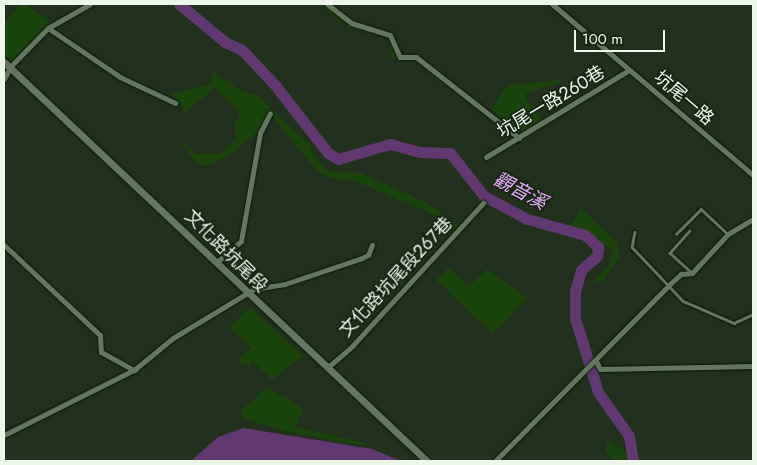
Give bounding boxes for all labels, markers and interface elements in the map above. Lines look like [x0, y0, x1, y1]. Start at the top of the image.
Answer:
scale bar [577, 20, 668, 52]
text: 100 m [582, 28, 623, 50]
street label: 坑尾一路260巷 [493, 61, 609, 143]
street label: 坑尾一路 [650, 66, 718, 130]
water label: 觀音溪 [489, 168, 551, 214]
street label: 文化路坑尾段 [180, 205, 272, 297]
street label: 文化路坑尾段267巷 [335, 213, 457, 341]

